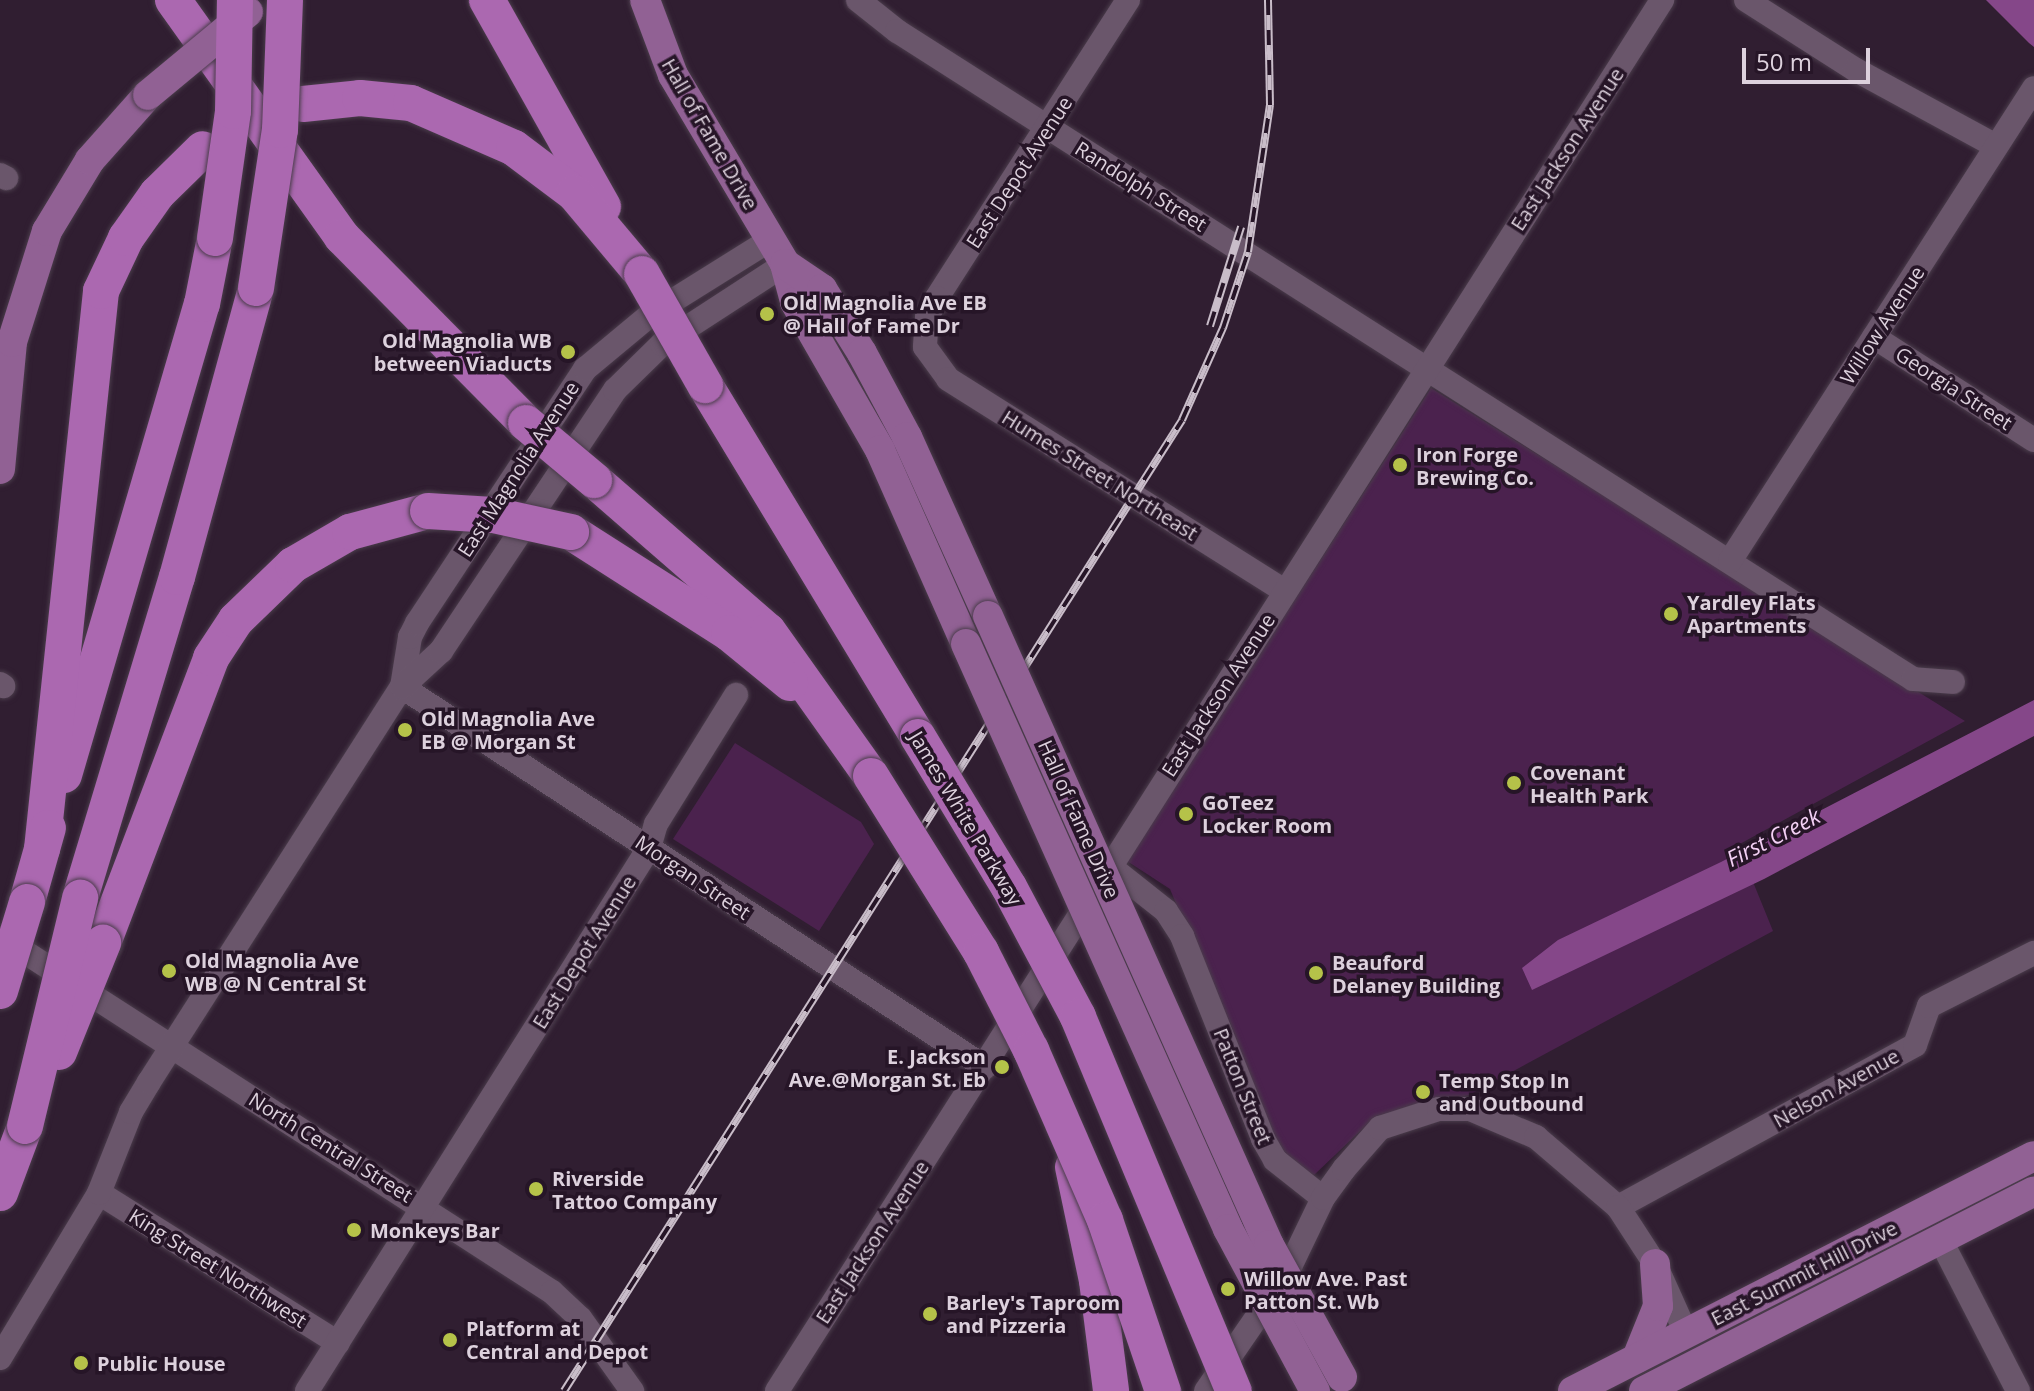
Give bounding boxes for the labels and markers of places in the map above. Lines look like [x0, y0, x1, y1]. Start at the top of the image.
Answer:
place label: Old Magnolia Ave EB @ Hall of Fame Dr [783, 290, 987, 337]
marker: Old Magnolia Ave EB @ Hall of Fame Dr [758, 305, 776, 323]
place label: Old Magnolia WB between Viaducts [374, 328, 552, 375]
marker: Old Magnolia WB between Viaducts [559, 343, 577, 361]
place label: Iron Forge Brewing Co. [1416, 442, 1534, 489]
marker: Iron Forge Brewing Co. [1391, 456, 1409, 474]
place label: Yardley Flats Apartments [1687, 590, 1816, 637]
marker: Yardley Flats Apartments [1662, 605, 1680, 623]
place label: Old Magnolia Ave EB @ Morgan St [421, 706, 595, 753]
marker: Old Magnolia Ave EB @ Morgan St [396, 721, 414, 739]
place label: Covenant Health Park [1530, 760, 1648, 807]
marker: Covenant Health Park [1505, 774, 1523, 792]
place label: GoTeez Locker Room [1202, 790, 1332, 837]
marker: GoTeez Locker Room [1177, 805, 1195, 823]
place label: Old Magnolia Ave WB @ N Central St [185, 948, 366, 995]
place label: Beauford Delaney Building [1332, 950, 1500, 997]
marker: Old Magnolia Ave WB @ N Central St [160, 962, 178, 980]
marker: Beauford Delaney Building [1307, 964, 1325, 982]
place label: E. Jackson Ave.@Morgan St. Eb [789, 1044, 986, 1091]
marker: E. Jackson Ave.@Morgan St. Eb [993, 1058, 1011, 1076]
place label: Temp Stop In and Outbound [1439, 1068, 1584, 1115]
marker: Temp Stop In and Outbound [1414, 1083, 1432, 1101]
place label: Riverside Tattoo Company [552, 1166, 717, 1213]
marker: Riverside Tattoo Company [527, 1180, 545, 1198]
place label: Monkeys Bar [370, 1218, 500, 1242]
marker: Monkeys Bar [345, 1221, 363, 1239]
place label: Willow Ave. Past Patton St. Wb [1244, 1266, 1407, 1313]
marker: Willow Ave. Past Patton St. Wb [1219, 1280, 1237, 1298]
place label: Barley's Taproom and Pizzeria [946, 1290, 1120, 1337]
marker: Barley's Taproom and Pizzeria [921, 1305, 939, 1323]
place label: Platform at Central and Depot [466, 1316, 648, 1363]
marker: Platform at Central and Depot [441, 1331, 459, 1349]
place label: Public House [97, 1351, 226, 1375]
marker: Public House [72, 1354, 90, 1372]

